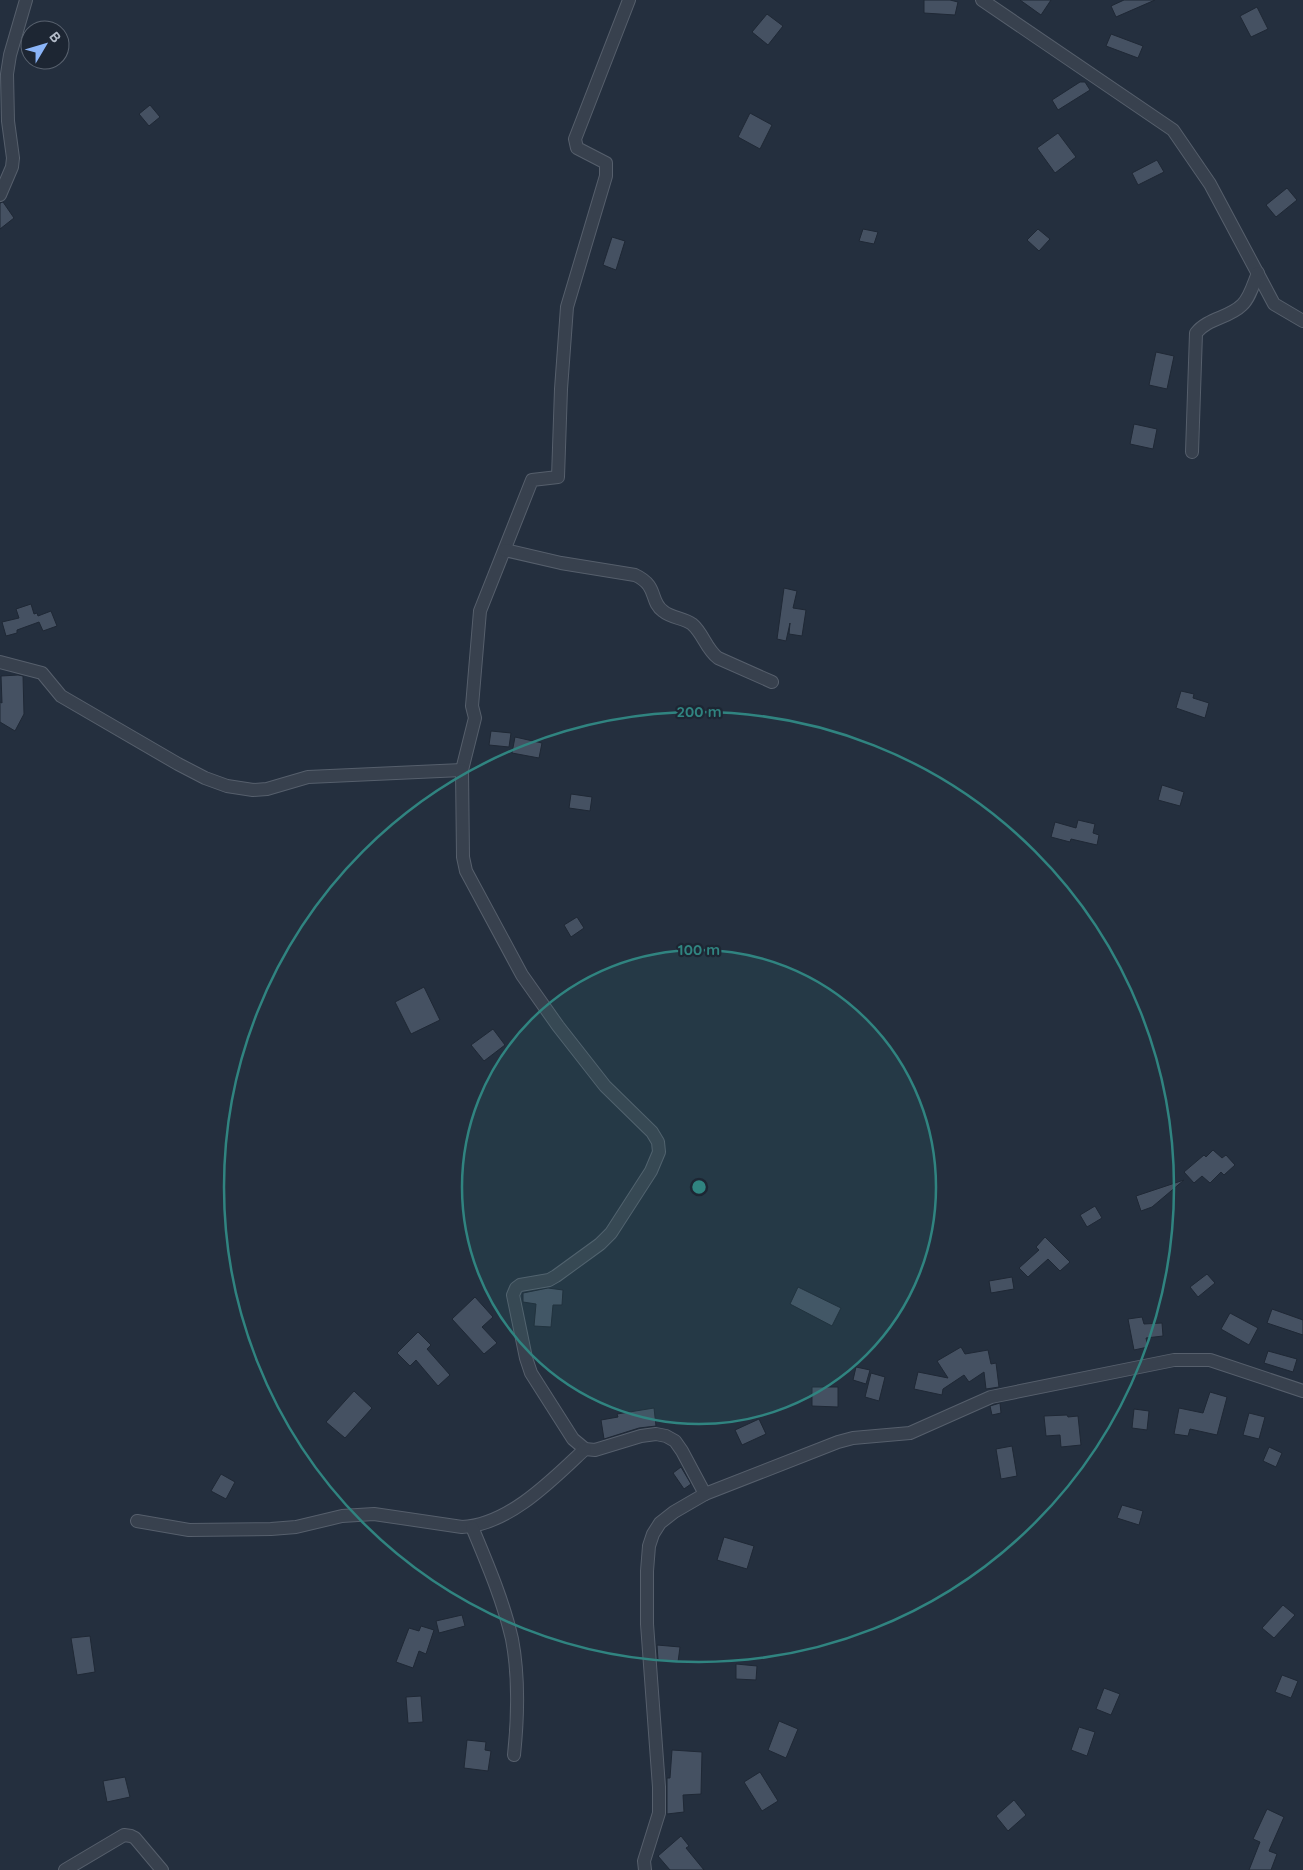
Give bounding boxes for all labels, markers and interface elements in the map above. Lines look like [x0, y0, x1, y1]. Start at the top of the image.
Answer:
north arrow [20, 20, 70, 70]
text: B [45, 28, 65, 46]
text: 200 m [677, 702, 722, 721]
text: 100 m [678, 940, 720, 959]
centre of rings [690, 1178, 708, 1196]

